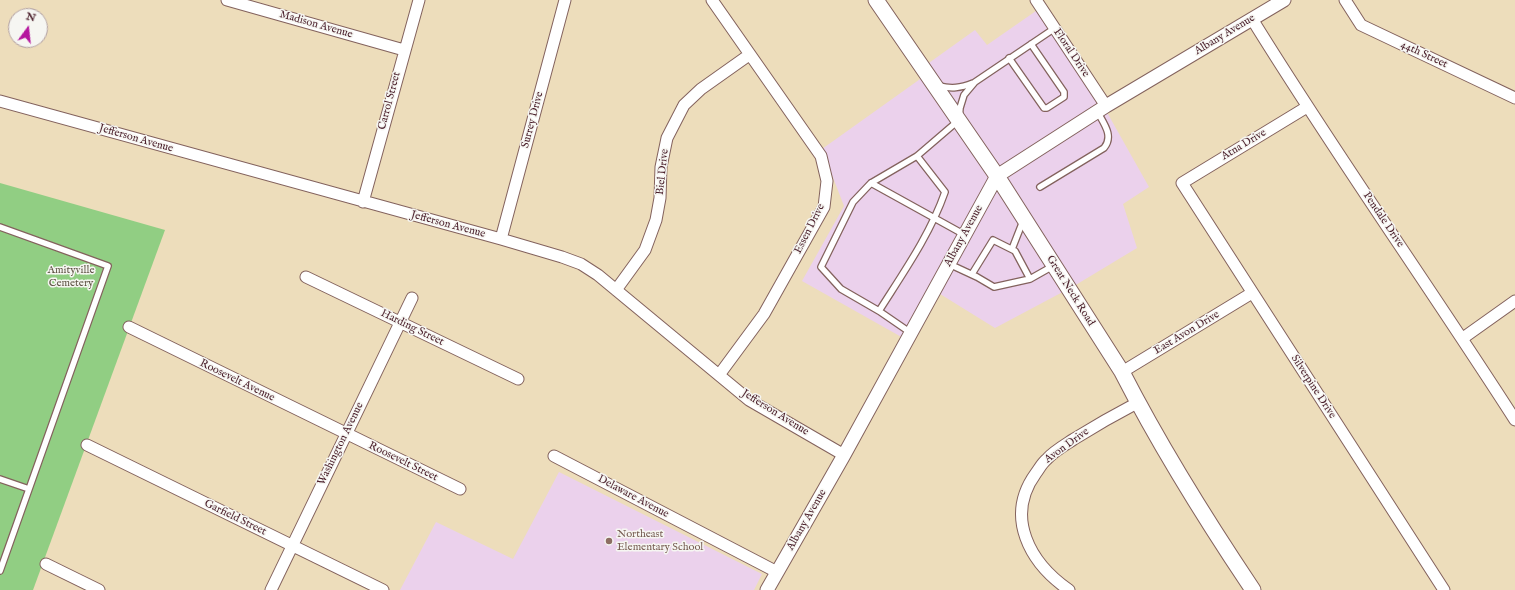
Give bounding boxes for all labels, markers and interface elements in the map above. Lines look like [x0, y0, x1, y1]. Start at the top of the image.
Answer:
north arrow [8, 8, 48, 48]
street label: Madison Avenue [278, 8, 354, 42]
text: N [24, 9, 37, 25]
street label: Albany Avenue [1192, 12, 1258, 58]
street label: Floral Drive [1050, 26, 1092, 80]
street label: 44th Street [1398, 38, 1450, 72]
street label: Carrol Street [376, 71, 404, 131]
street label: Surrey Drive [519, 90, 547, 150]
street label: Jefferson Avenue [97, 122, 175, 156]
street label: Atna Drive [1219, 127, 1269, 163]
street label: Biel Drive [654, 148, 672, 196]
street label: Pendale Drive [1360, 190, 1406, 250]
street label: Essen Drive [792, 202, 828, 256]
street label: Albany Avenue [942, 203, 986, 269]
street label: Jefferson Avenue [409, 209, 487, 241]
street label: Great Neck Road [1043, 253, 1097, 329]
park label: Amityville Cemetery [48, 264, 94, 290]
street label: Harding Street [378, 307, 446, 349]
street label: East Avon Drive [1152, 308, 1222, 358]
street label: Silverpine Drive [1288, 353, 1338, 421]
street label: Roosevelt Avenue [197, 357, 277, 405]
street label: Jefferson Avenue [739, 387, 811, 439]
street label: Washington Avenue [315, 400, 367, 488]
street label: Avon Drive [1042, 425, 1092, 467]
street label: Roosevelt Street [366, 440, 440, 484]
street label: Delaware Avenue [595, 473, 671, 521]
street label: Albany Avenue [784, 487, 830, 553]
street label: Garfield Street [202, 497, 268, 539]
place label: Northeast Elementary School [617, 528, 703, 554]
marker: Northeast Elementary School [604, 536, 614, 546]

